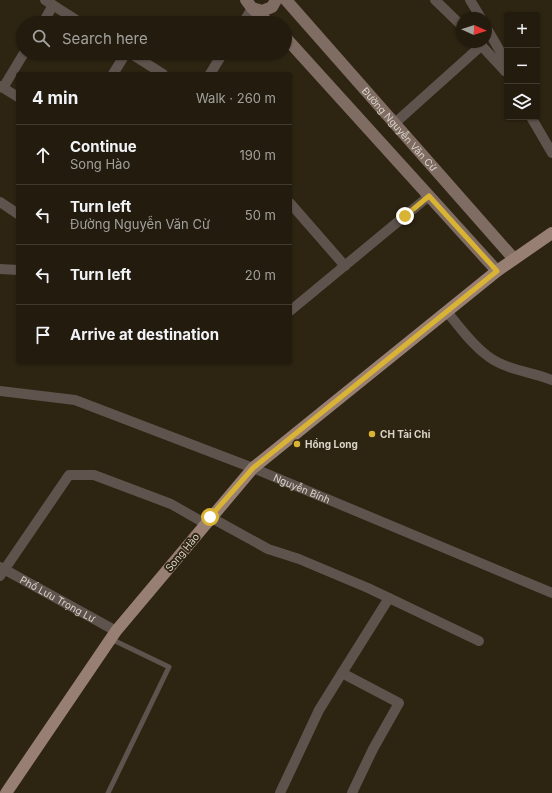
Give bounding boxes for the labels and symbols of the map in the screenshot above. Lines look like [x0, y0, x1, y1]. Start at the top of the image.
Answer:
north arrow [456, 12, 492, 48]
street label: Đường Nguyễn Văn Cừ [360, 85, 440, 174]
route end [396, 207, 414, 225]
place label: CH Tài Chi [380, 428, 431, 440]
marker: CH Tài Chi [367, 429, 377, 439]
place label: Hồng Long [305, 438, 358, 451]
marker: Hồng Long [292, 439, 302, 449]
street label: Nguyễn Bính [272, 471, 332, 506]
route start [201, 508, 219, 526]
street label: Song Hào [163, 530, 201, 574]
street label: Phố Lưu Trọng Lư [18, 573, 97, 624]

